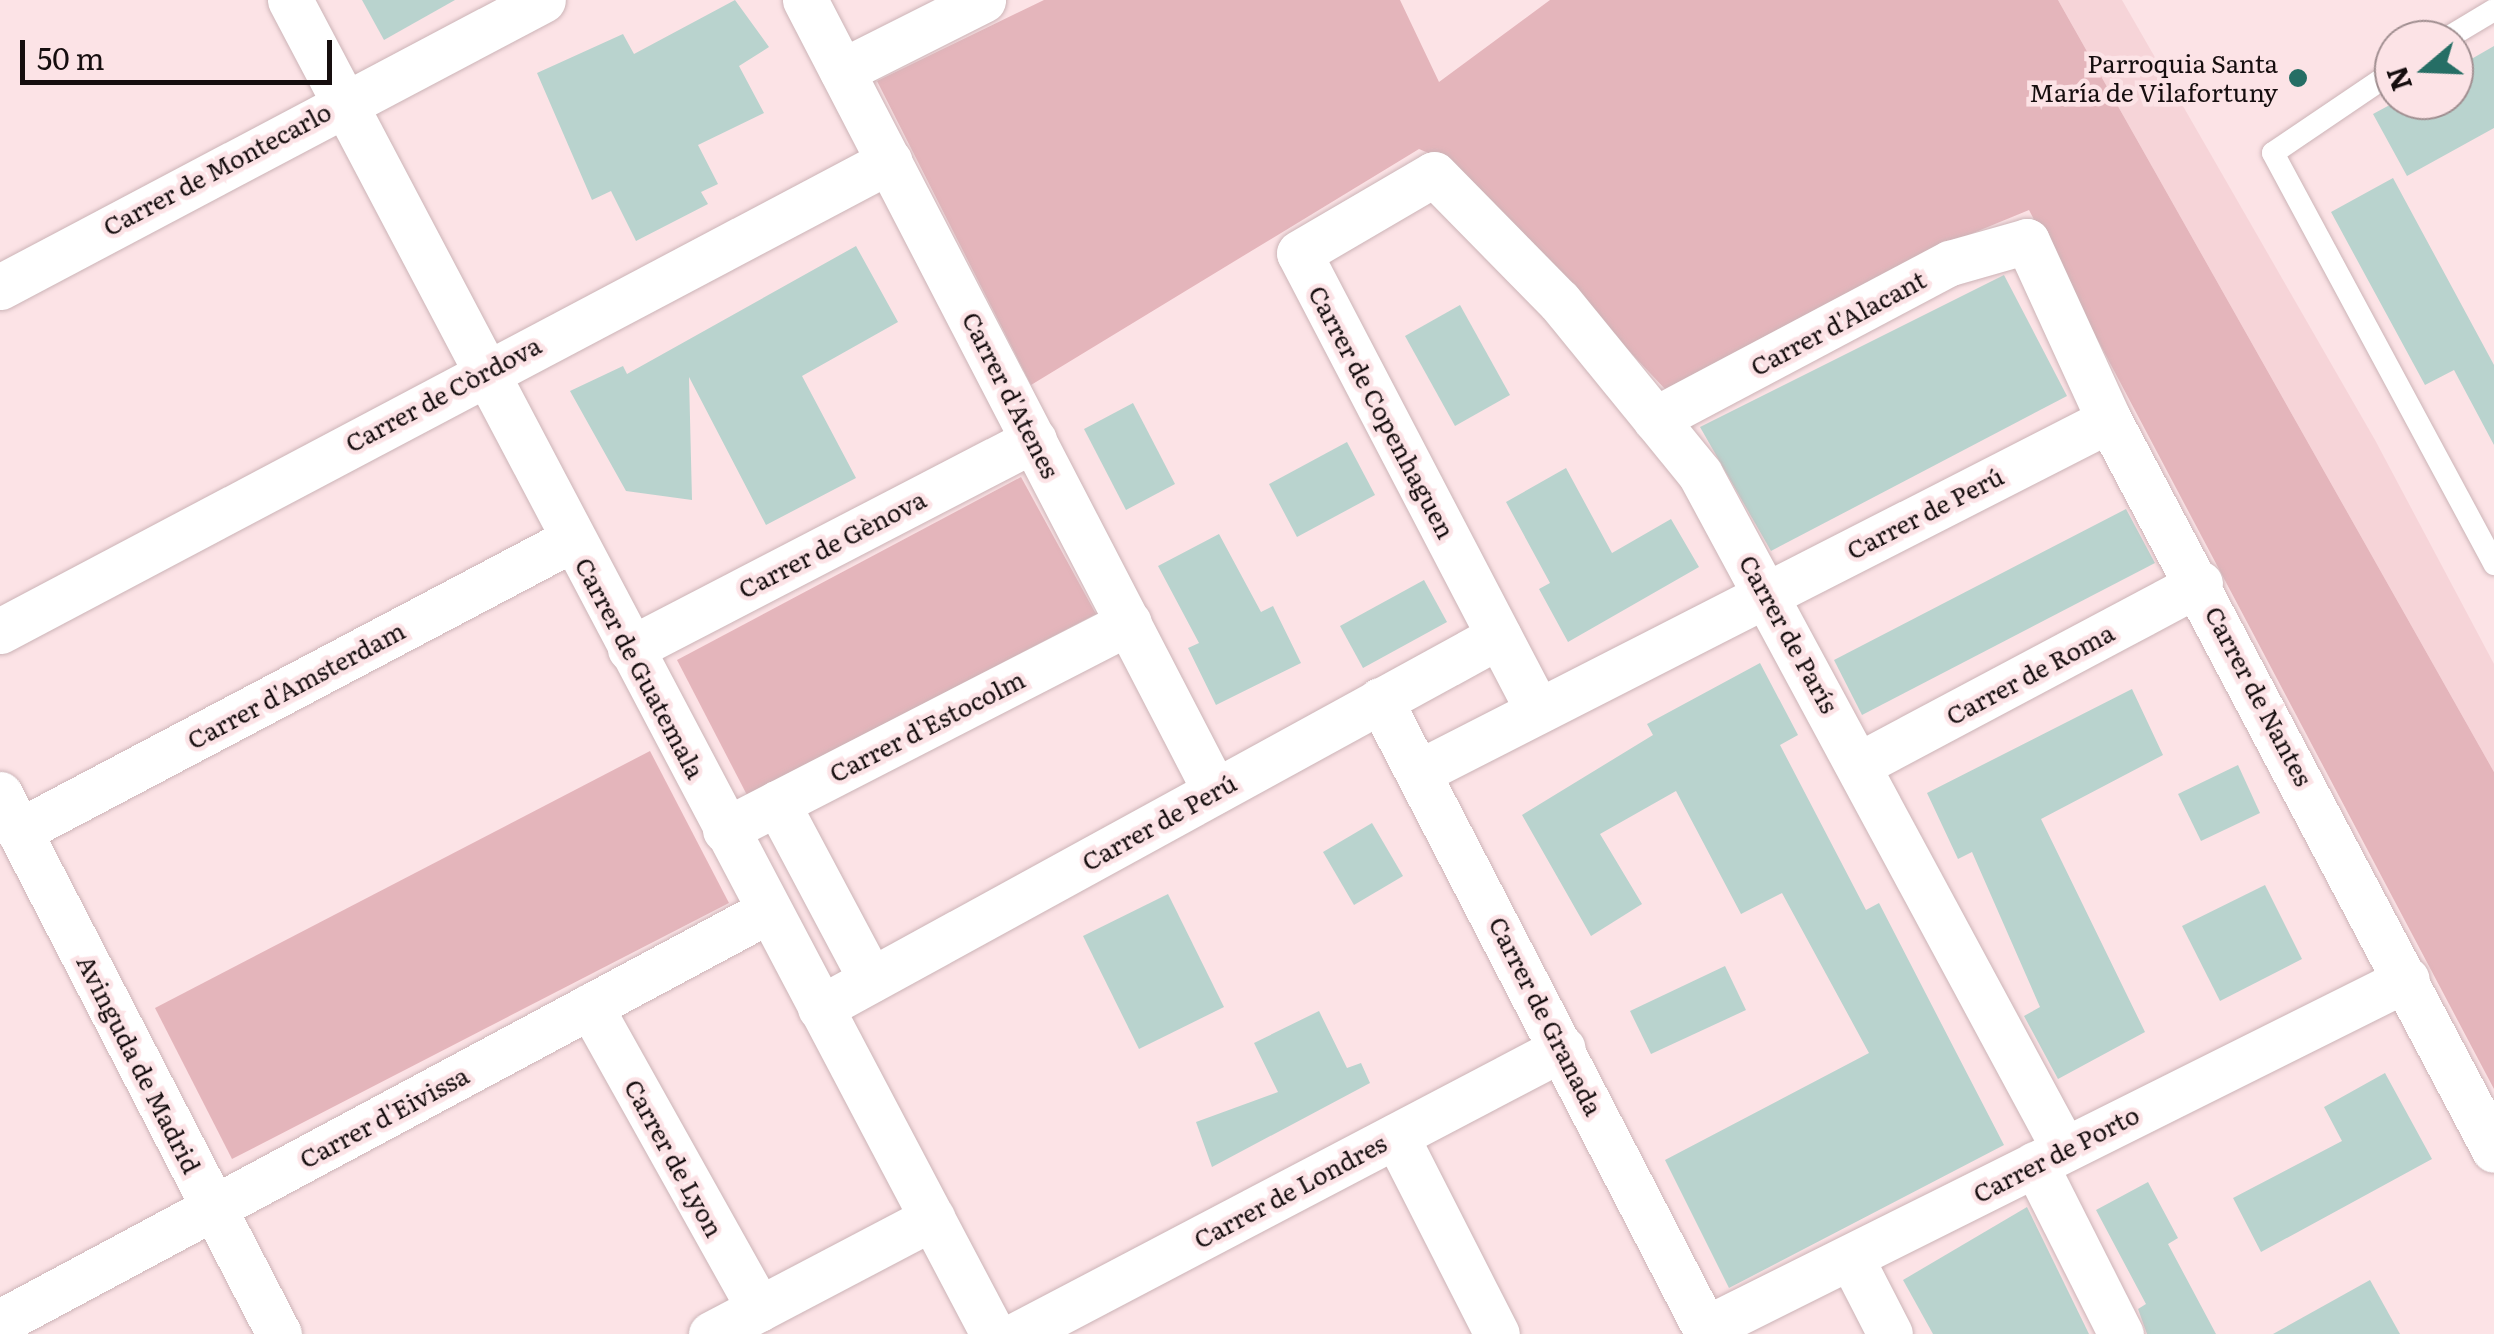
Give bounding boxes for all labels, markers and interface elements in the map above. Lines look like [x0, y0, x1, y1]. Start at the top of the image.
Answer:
scale bar [25, 20, 338, 82]
north arrow [2374, 20, 2474, 120]
text: 50 m [37, 35, 105, 79]
place label: Parroquia Santa María de Vilafortuny [2029, 49, 2278, 108]
text: N [2374, 61, 2421, 97]
marker: Parroquia Santa María de Vilafortuny [2287, 67, 2309, 89]
street label: Carrer de Montecarlo [98, 96, 336, 242]
street label: Carrer d'Alacant [1745, 264, 1931, 382]
street label: Carrer de Copenhaguen [1303, 280, 1461, 544]
street label: Carrer d'Atenes [956, 307, 1066, 483]
street label: Carrer de Còrdova [340, 330, 546, 458]
street label: Carrer de Perú [1842, 461, 2008, 565]
street label: Carrer de Gènova [733, 484, 931, 604]
street label: Carrer de París [1733, 550, 1845, 718]
street label: Carrer de Guatemala [569, 552, 711, 784]
street label: Carrer de Nantes [2199, 601, 2319, 791]
street label: Carrer d'Amsterdam [182, 615, 410, 755]
street label: Carrer de Roma [1941, 617, 2119, 731]
street label: Carrer d'Estocolm [824, 664, 1030, 788]
street label: Carrer de Perú [1077, 767, 1241, 877]
street label: Carrer de Granada [1483, 912, 1609, 1120]
street label: Avinguda de Madrid [71, 950, 207, 1178]
street label: Carrer d'Eivissa [294, 1060, 474, 1174]
street label: Carrer de Lyon [618, 1074, 730, 1242]
street label: Carrer de Porto [1968, 1099, 2144, 1209]
street label: Carrer de Londres [1189, 1128, 1391, 1254]

